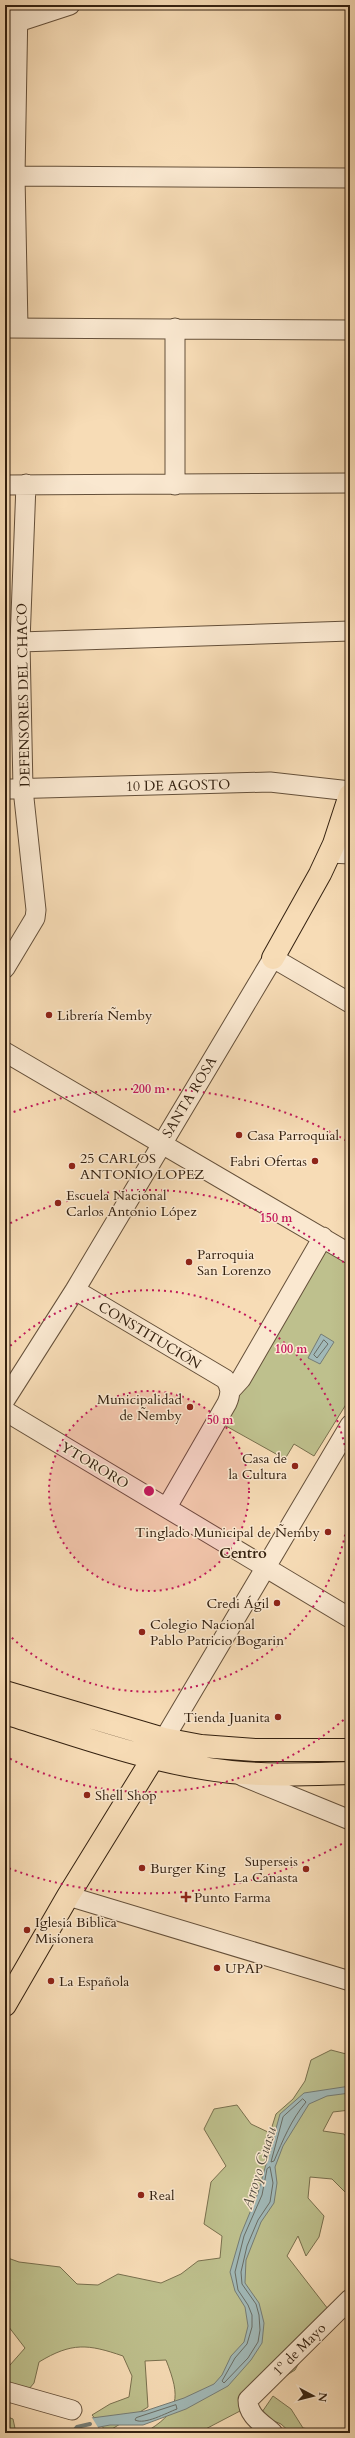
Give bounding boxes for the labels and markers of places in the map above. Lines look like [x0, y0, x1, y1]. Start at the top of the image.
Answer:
place label: Librería Ñemby [57, 1006, 153, 1025]
marker: Librería Ñemby [44, 1010, 54, 1020]
place label: Casa Parroquial [247, 1126, 340, 1145]
marker: Casa Parroquial [234, 1130, 244, 1140]
place label: 25 CARLOS ANTONIO LOPEZ [80, 1149, 204, 1184]
place label: Fabri Ofertas [230, 1152, 307, 1171]
marker: Fabri Ofertas [310, 1156, 320, 1166]
marker: 25 CARLOS ANTONIO LOPEZ [67, 1161, 77, 1171]
place label: Escuela Nacional Carlos Antonio López [66, 1186, 197, 1221]
marker: Escuela Nacional Carlos Antonio López [53, 1198, 63, 1208]
place label: Parroquia San Lorenzo [197, 1245, 271, 1280]
marker: Parroquia San Lorenzo [184, 1257, 194, 1267]
place label: Municipalidad de Ñemby [97, 1390, 183, 1425]
marker: Municipalidad de Ñemby [185, 1402, 195, 1412]
place label: Casa de la Cultura [228, 1449, 287, 1484]
marker: Casa de la Cultura [290, 1461, 300, 1471]
centre of rings [142, 1484, 156, 1498]
place label: Tinglado Municipal de Ñemby [135, 1523, 321, 1542]
marker: Tinglado Municipal de Ñemby [323, 1527, 333, 1537]
place label: Credi Ágil [206, 1594, 269, 1613]
marker: Credi Ágil [272, 1598, 282, 1608]
place label: Colegio Nacional Pablo Patricio Bogarin [150, 1615, 284, 1650]
marker: Colegio Nacional Pablo Patricio Bogarin [137, 1627, 147, 1637]
place label: Tienda Juanita [183, 1708, 270, 1727]
marker: Tienda Juanita [273, 1712, 283, 1722]
place label: Shell Shop [95, 1786, 157, 1805]
marker: Shell Shop [82, 1790, 92, 1800]
place label: Superseis La Canasta [234, 1852, 298, 1887]
place label: Burger King [150, 1859, 226, 1878]
marker: Burger King [137, 1863, 147, 1873]
marker: Superseis La Canasta [301, 1864, 311, 1874]
place label: Punto Farma [194, 1888, 271, 1907]
marker: Punto Farma [181, 1892, 191, 1902]
place label: Iglesia Biblica Misionera [35, 1913, 117, 1948]
marker: Iglesia Biblica Misionera [22, 1925, 32, 1935]
place label: UPAP [225, 1959, 263, 1978]
marker: UPAP [212, 1963, 222, 1973]
place label: La Española [59, 1972, 129, 1991]
marker: La Española [46, 1976, 56, 1986]
place label: Real [149, 2186, 175, 2205]
marker: Real [136, 2190, 146, 2200]

